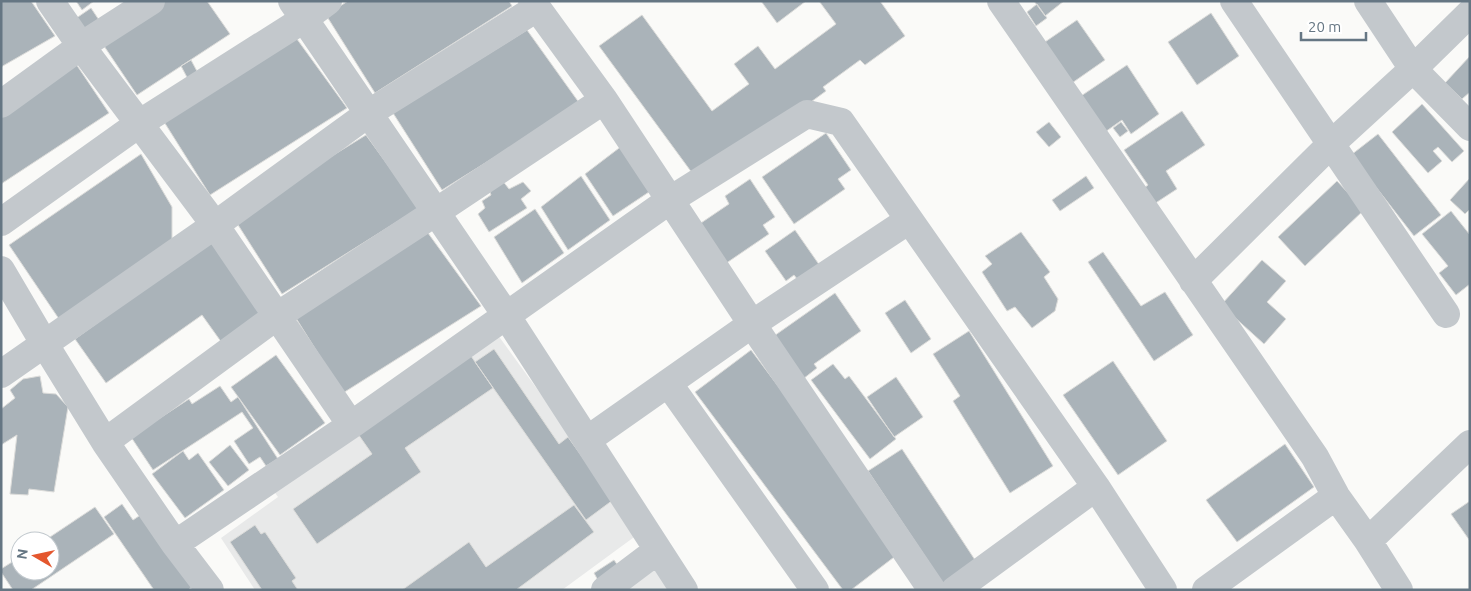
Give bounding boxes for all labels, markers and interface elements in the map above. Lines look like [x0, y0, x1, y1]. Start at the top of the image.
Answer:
scale bar [1301, 10, 1366, 42]
text: 20 m [1308, 18, 1341, 35]
north arrow [10, 531, 60, 581]
text: N [13, 548, 31, 560]

